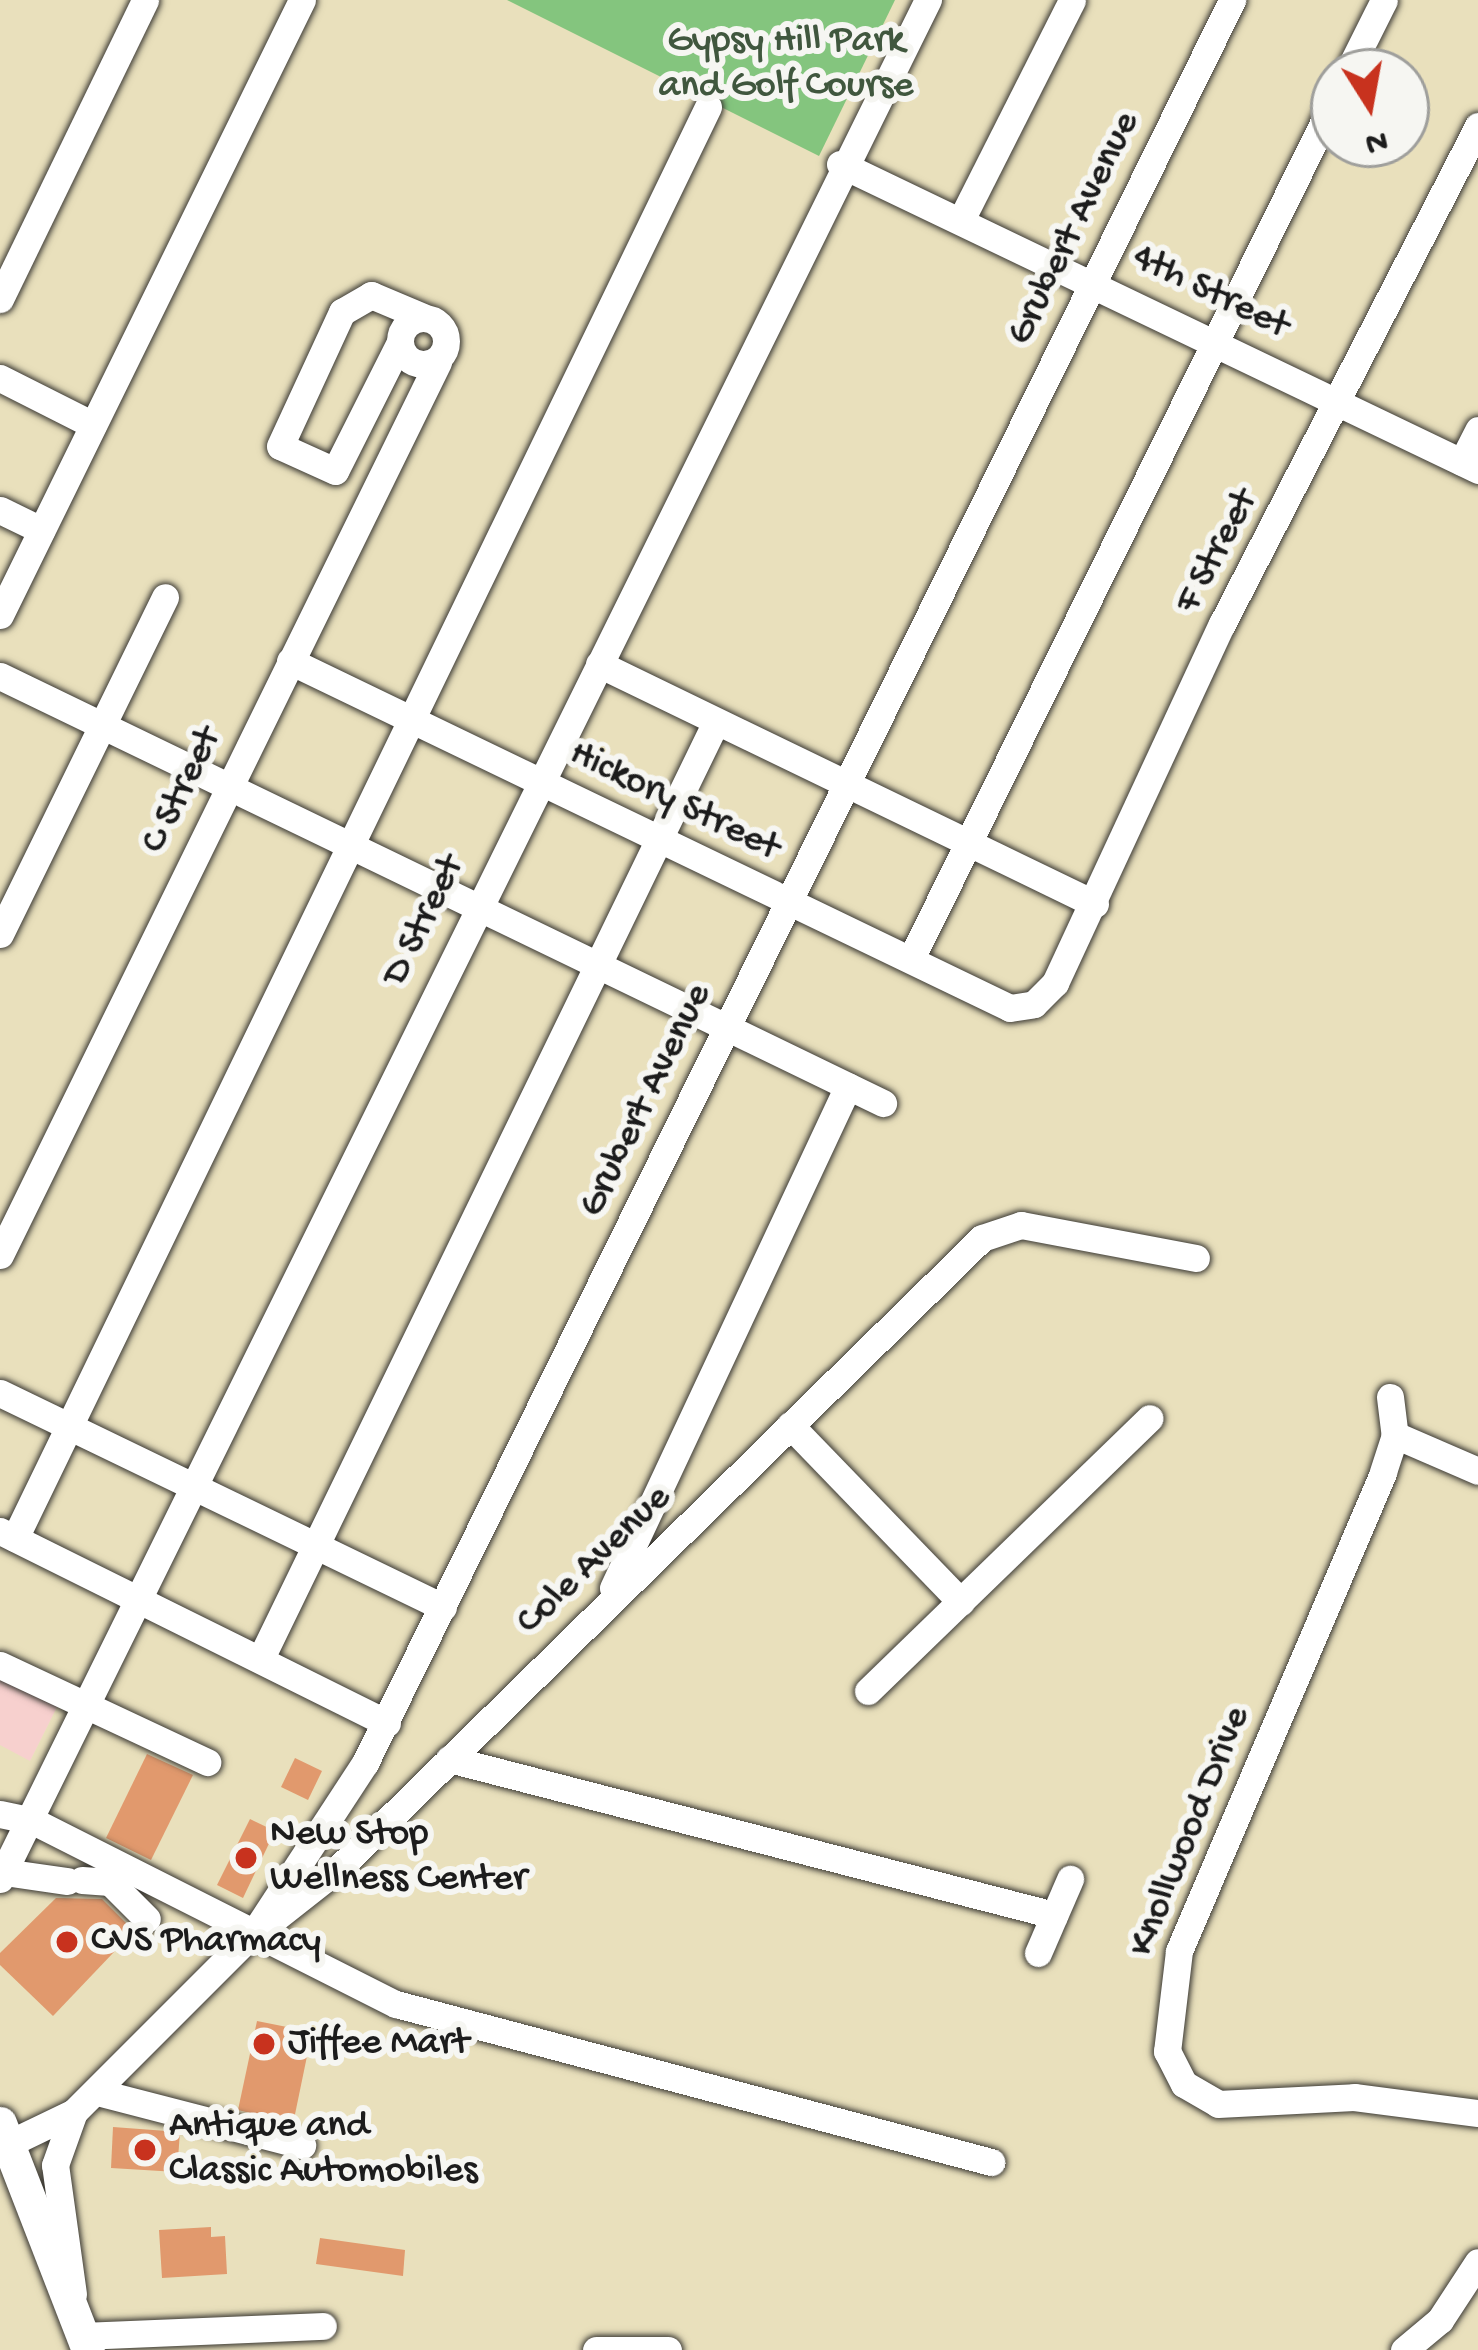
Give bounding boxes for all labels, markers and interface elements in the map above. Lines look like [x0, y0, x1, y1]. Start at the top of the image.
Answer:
park label: Gypsy Hill Park and Golf Course [659, 20, 913, 111]
north arrow [1310, 48, 1430, 168]
street label: Grubert Avenue [998, 105, 1152, 353]
text: N [1362, 120, 1391, 161]
street label: 4th Street [1124, 235, 1296, 351]
street label: F Street [1166, 482, 1270, 622]
street label: C Street [133, 720, 233, 862]
street label: Hickory Street [561, 731, 787, 873]
street label: D Street [374, 848, 476, 994]
street label: Grubert Avenue [570, 977, 724, 1225]
street label: Cole Avenue [508, 1476, 682, 1646]
street label: Knollwood Drive [1120, 1700, 1262, 1964]
place label: New Stop Wellness Center [270, 1813, 527, 1904]
marker: New Stop Wellness Center [233, 1845, 259, 1871]
place label: CVS Pharmacy [91, 1919, 321, 1965]
marker: CVS Pharmacy [54, 1929, 80, 1955]
place label: Jiffee Mart [288, 2021, 469, 2067]
marker: Jiffee Mart [251, 2031, 277, 2057]
place label: Antique and Classic Automobiles [169, 2105, 478, 2196]
marker: Antique and Classic Automobiles [132, 2137, 158, 2163]

